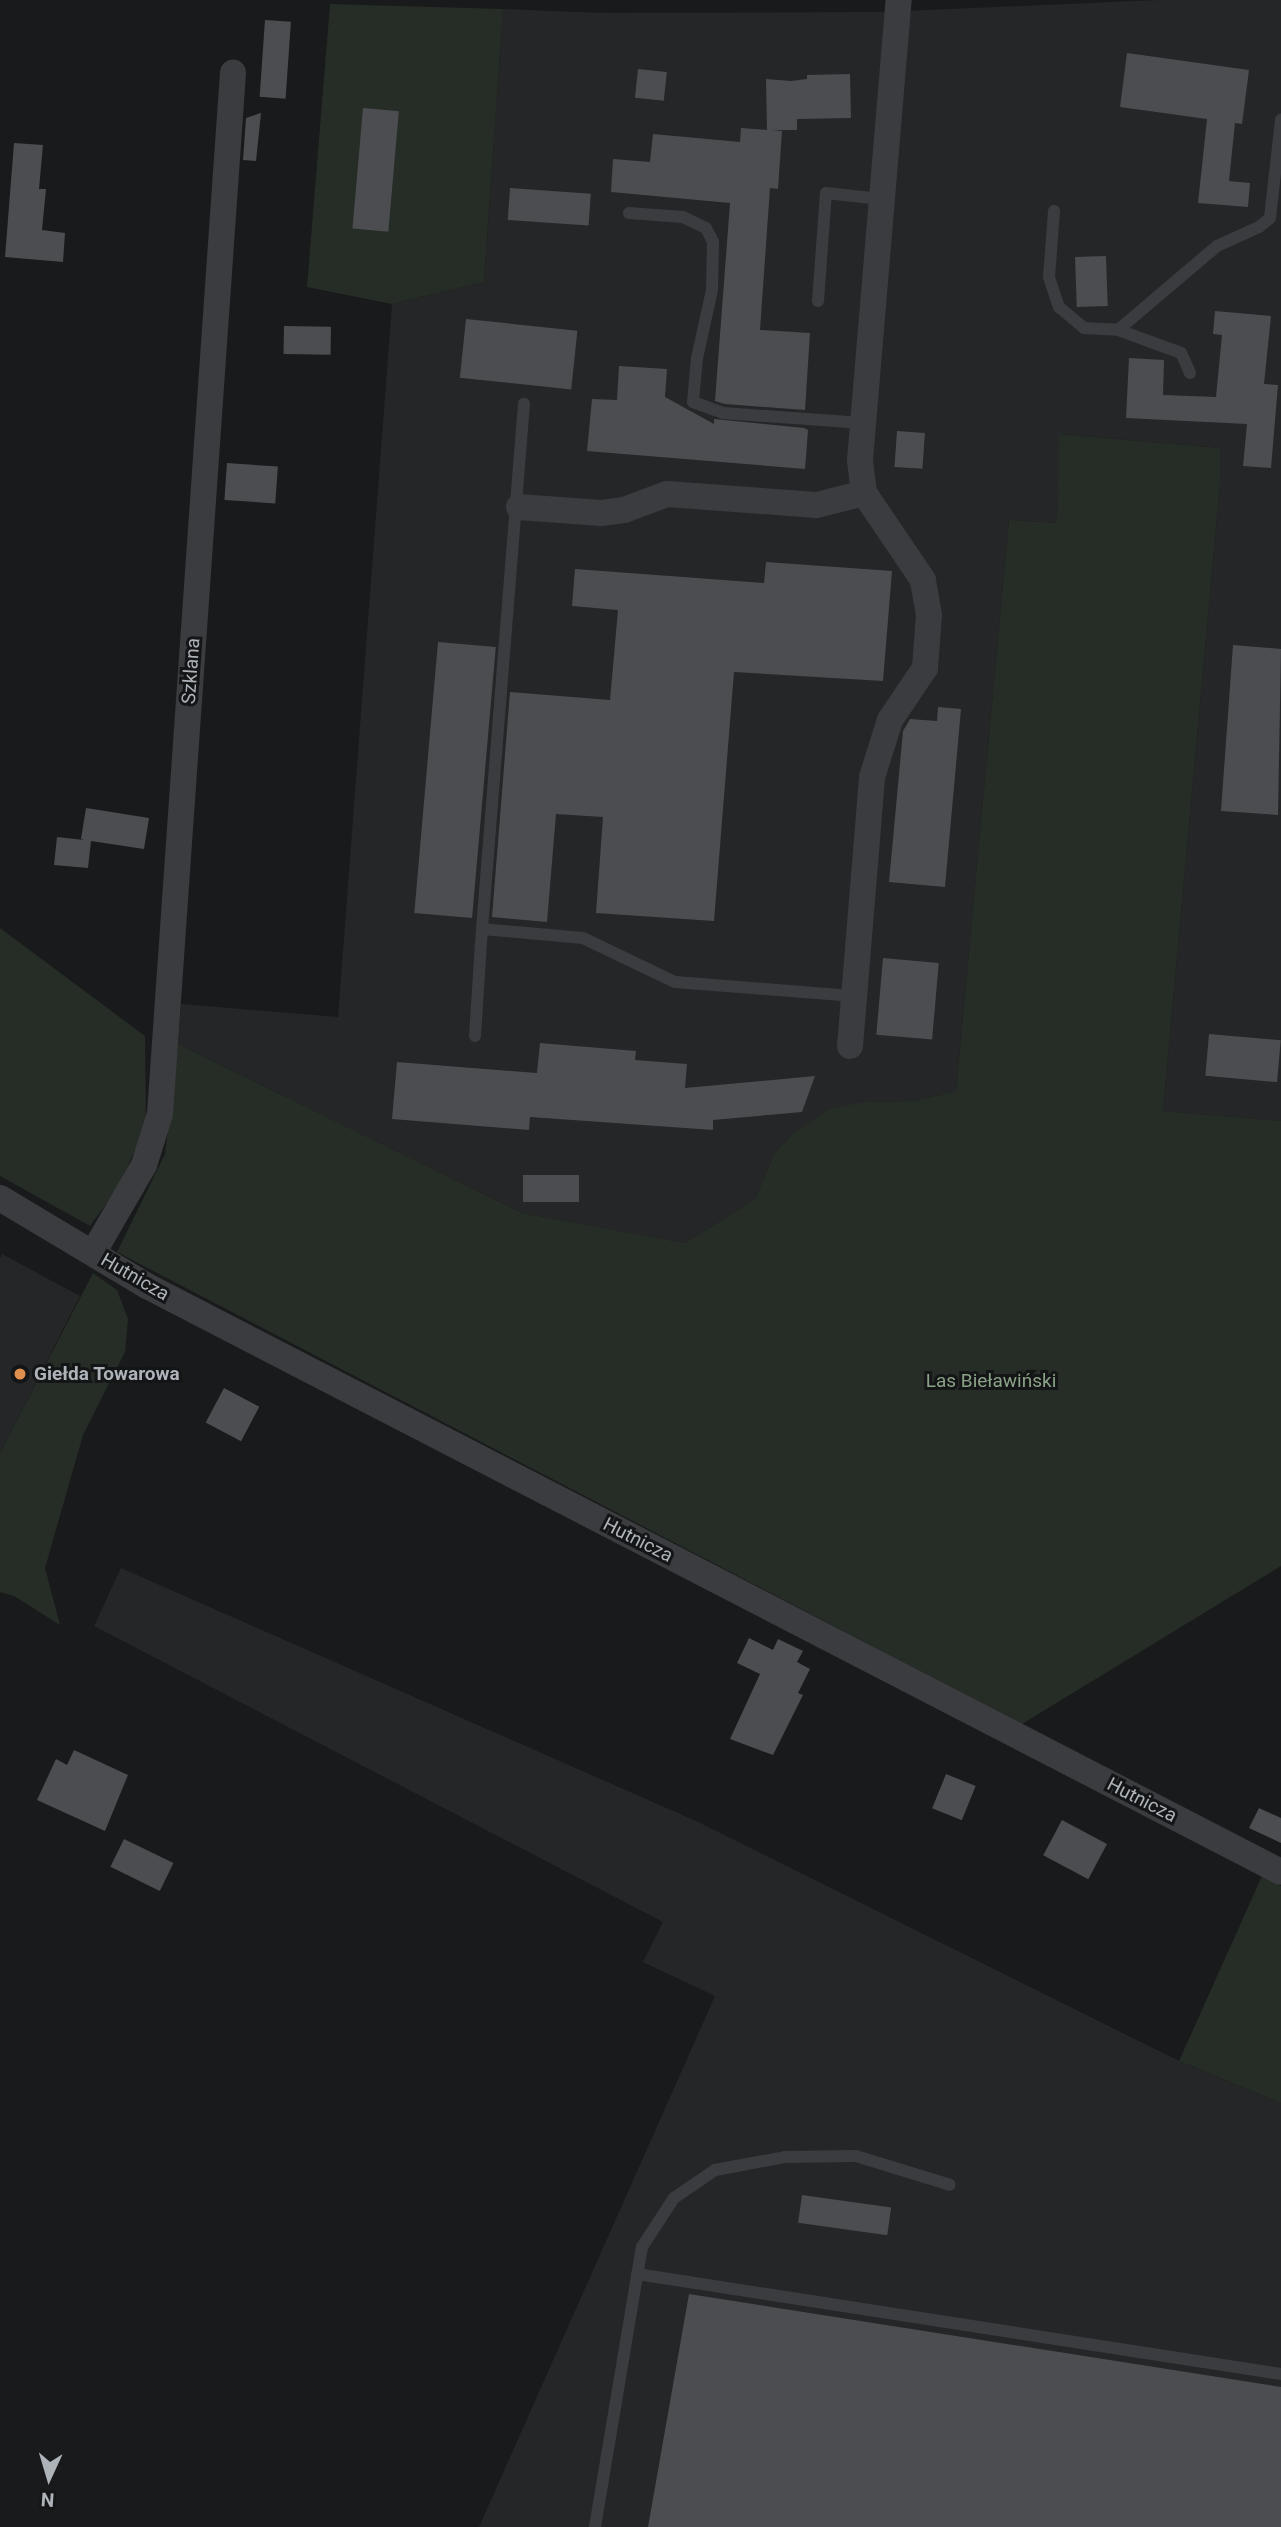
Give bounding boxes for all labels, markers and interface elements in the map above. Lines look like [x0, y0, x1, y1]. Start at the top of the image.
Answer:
street label: Szklana [177, 637, 205, 705]
street label: Hutnicza [97, 1248, 173, 1306]
place label: Giełda Towarowa [34, 1363, 180, 1385]
marker: Giełda Towarowa [12, 1366, 28, 1382]
park label: Las Bieławiński [926, 1370, 1056, 1392]
street label: Hutnicza [599, 1513, 677, 1567]
street label: Hutnicza [1103, 1773, 1181, 1827]
north arrow [14, 2443, 84, 2513]
text: N [40, 2488, 55, 2511]

